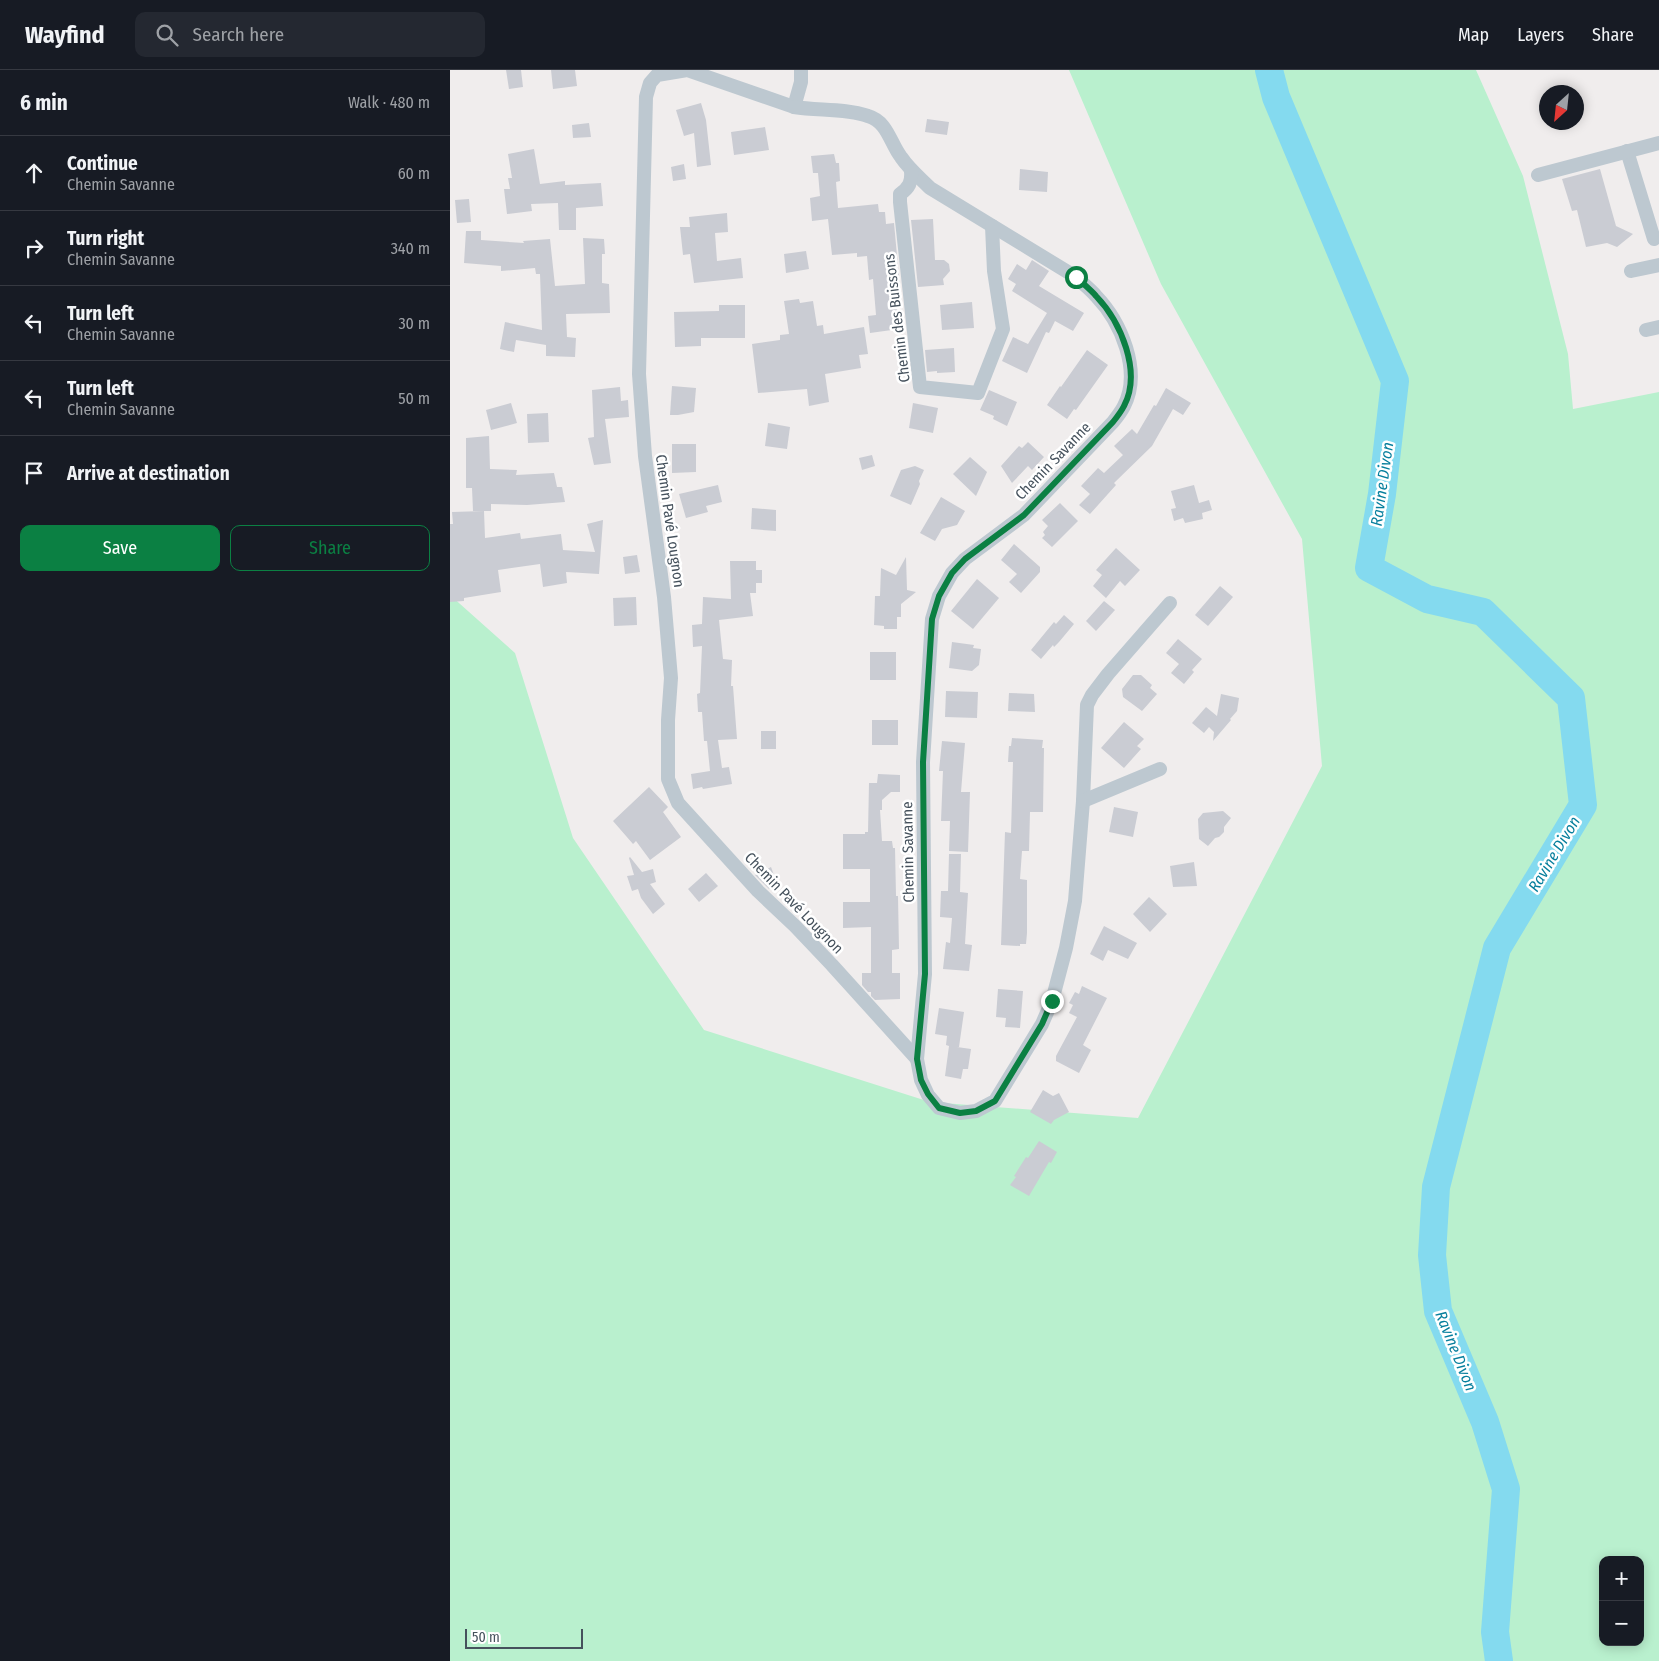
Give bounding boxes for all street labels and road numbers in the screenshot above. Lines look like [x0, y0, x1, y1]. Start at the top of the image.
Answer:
street label: Chemin des Buissons [880, 253, 914, 383]
street label: Chemin Savanne [1011, 418, 1095, 504]
street label: Chemin Pavé Lougnon [652, 453, 688, 589]
street label: Chemin Savanne [898, 801, 918, 903]
street label: Chemin Pavé Lougnon [741, 849, 847, 957]

